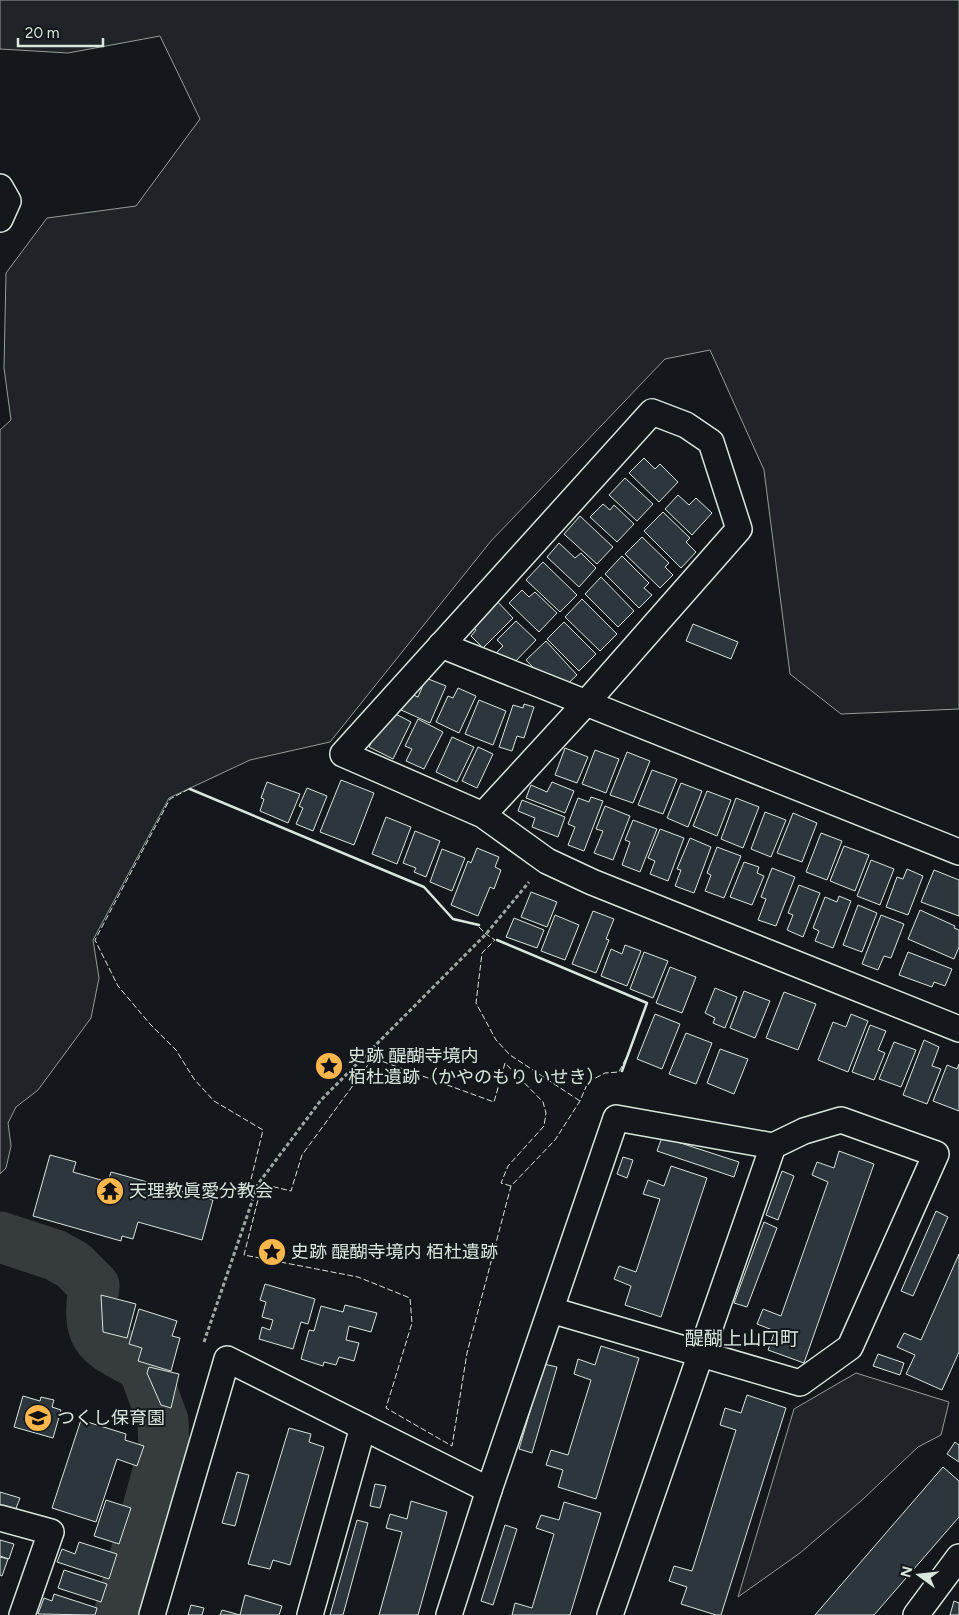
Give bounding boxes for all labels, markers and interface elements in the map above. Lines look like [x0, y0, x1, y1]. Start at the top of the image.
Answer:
scale bar [18, 15, 102, 47]
text: 20 m [25, 24, 59, 42]
place label: 史跡 醍醐寺境内 栢杜遺跡（かやのもり いせき） [348, 1045, 604, 1088]
place icon: 史跡 醍醐寺境内 栢杜遺跡（かやのもり いせき） [314, 1051, 344, 1081]
temple icon: 天理教眞愛分教会 [95, 1176, 125, 1206]
place label: 天理教眞愛分教会 [129, 1180, 273, 1202]
place icon: 史跡 醍醐寺境内 栢杜遺跡 [257, 1237, 287, 1267]
place label: 史跡 醍醐寺境内 栢杜遺跡 [291, 1241, 498, 1263]
district label: 醍醐上山口町 [685, 1327, 799, 1350]
school or university icon: つくし保育園 [23, 1403, 53, 1433]
place label: つくし保育園 [57, 1407, 165, 1429]
north arrow [894, 1550, 944, 1600]
text: N [897, 1564, 917, 1579]

